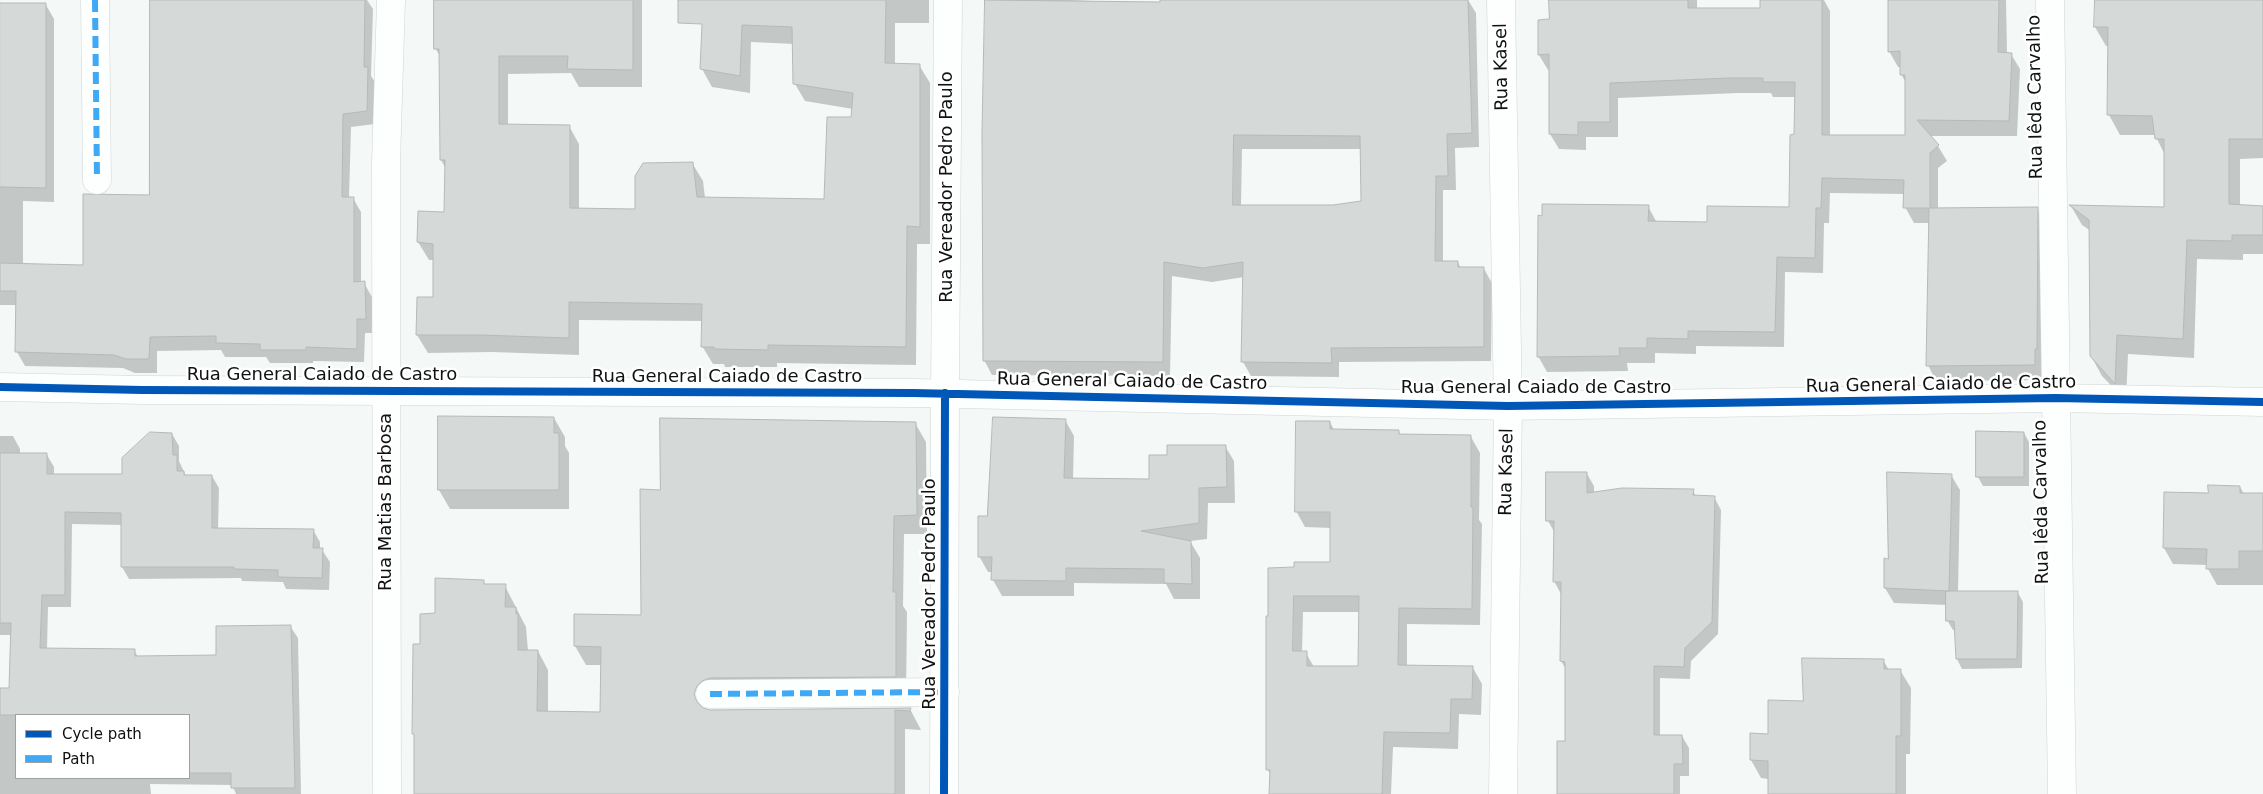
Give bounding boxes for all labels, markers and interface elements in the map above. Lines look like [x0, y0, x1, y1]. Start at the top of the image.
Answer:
street label: Rua Iêda Carvalho [2024, 15, 2048, 179]
street label: Rua Kasel [1490, 23, 1514, 111]
street label: Rua Vereador Pedro Paulo [936, 71, 958, 303]
street label: Rua General Caiado de Castro [187, 364, 457, 386]
street label: Rua General Caiado de Castro [592, 366, 862, 388]
street label: Rua General Caiado de Castro [997, 369, 1267, 395]
street label: Rua General Caiado de Castro [1806, 372, 2076, 398]
street label: Rua General Caiado de Castro [1401, 377, 1671, 399]
street label: Rua Matias Barbosa [375, 413, 397, 591]
street label: Rua Iêda Carvalho [2030, 420, 2054, 584]
street label: Rua Kasel [1495, 428, 1519, 516]
street label: Rua Vereador Pedro Paulo [919, 478, 941, 710]
legend [15, 714, 190, 779]
text: Cycle path [62, 725, 142, 743]
text: Path [62, 750, 95, 768]

